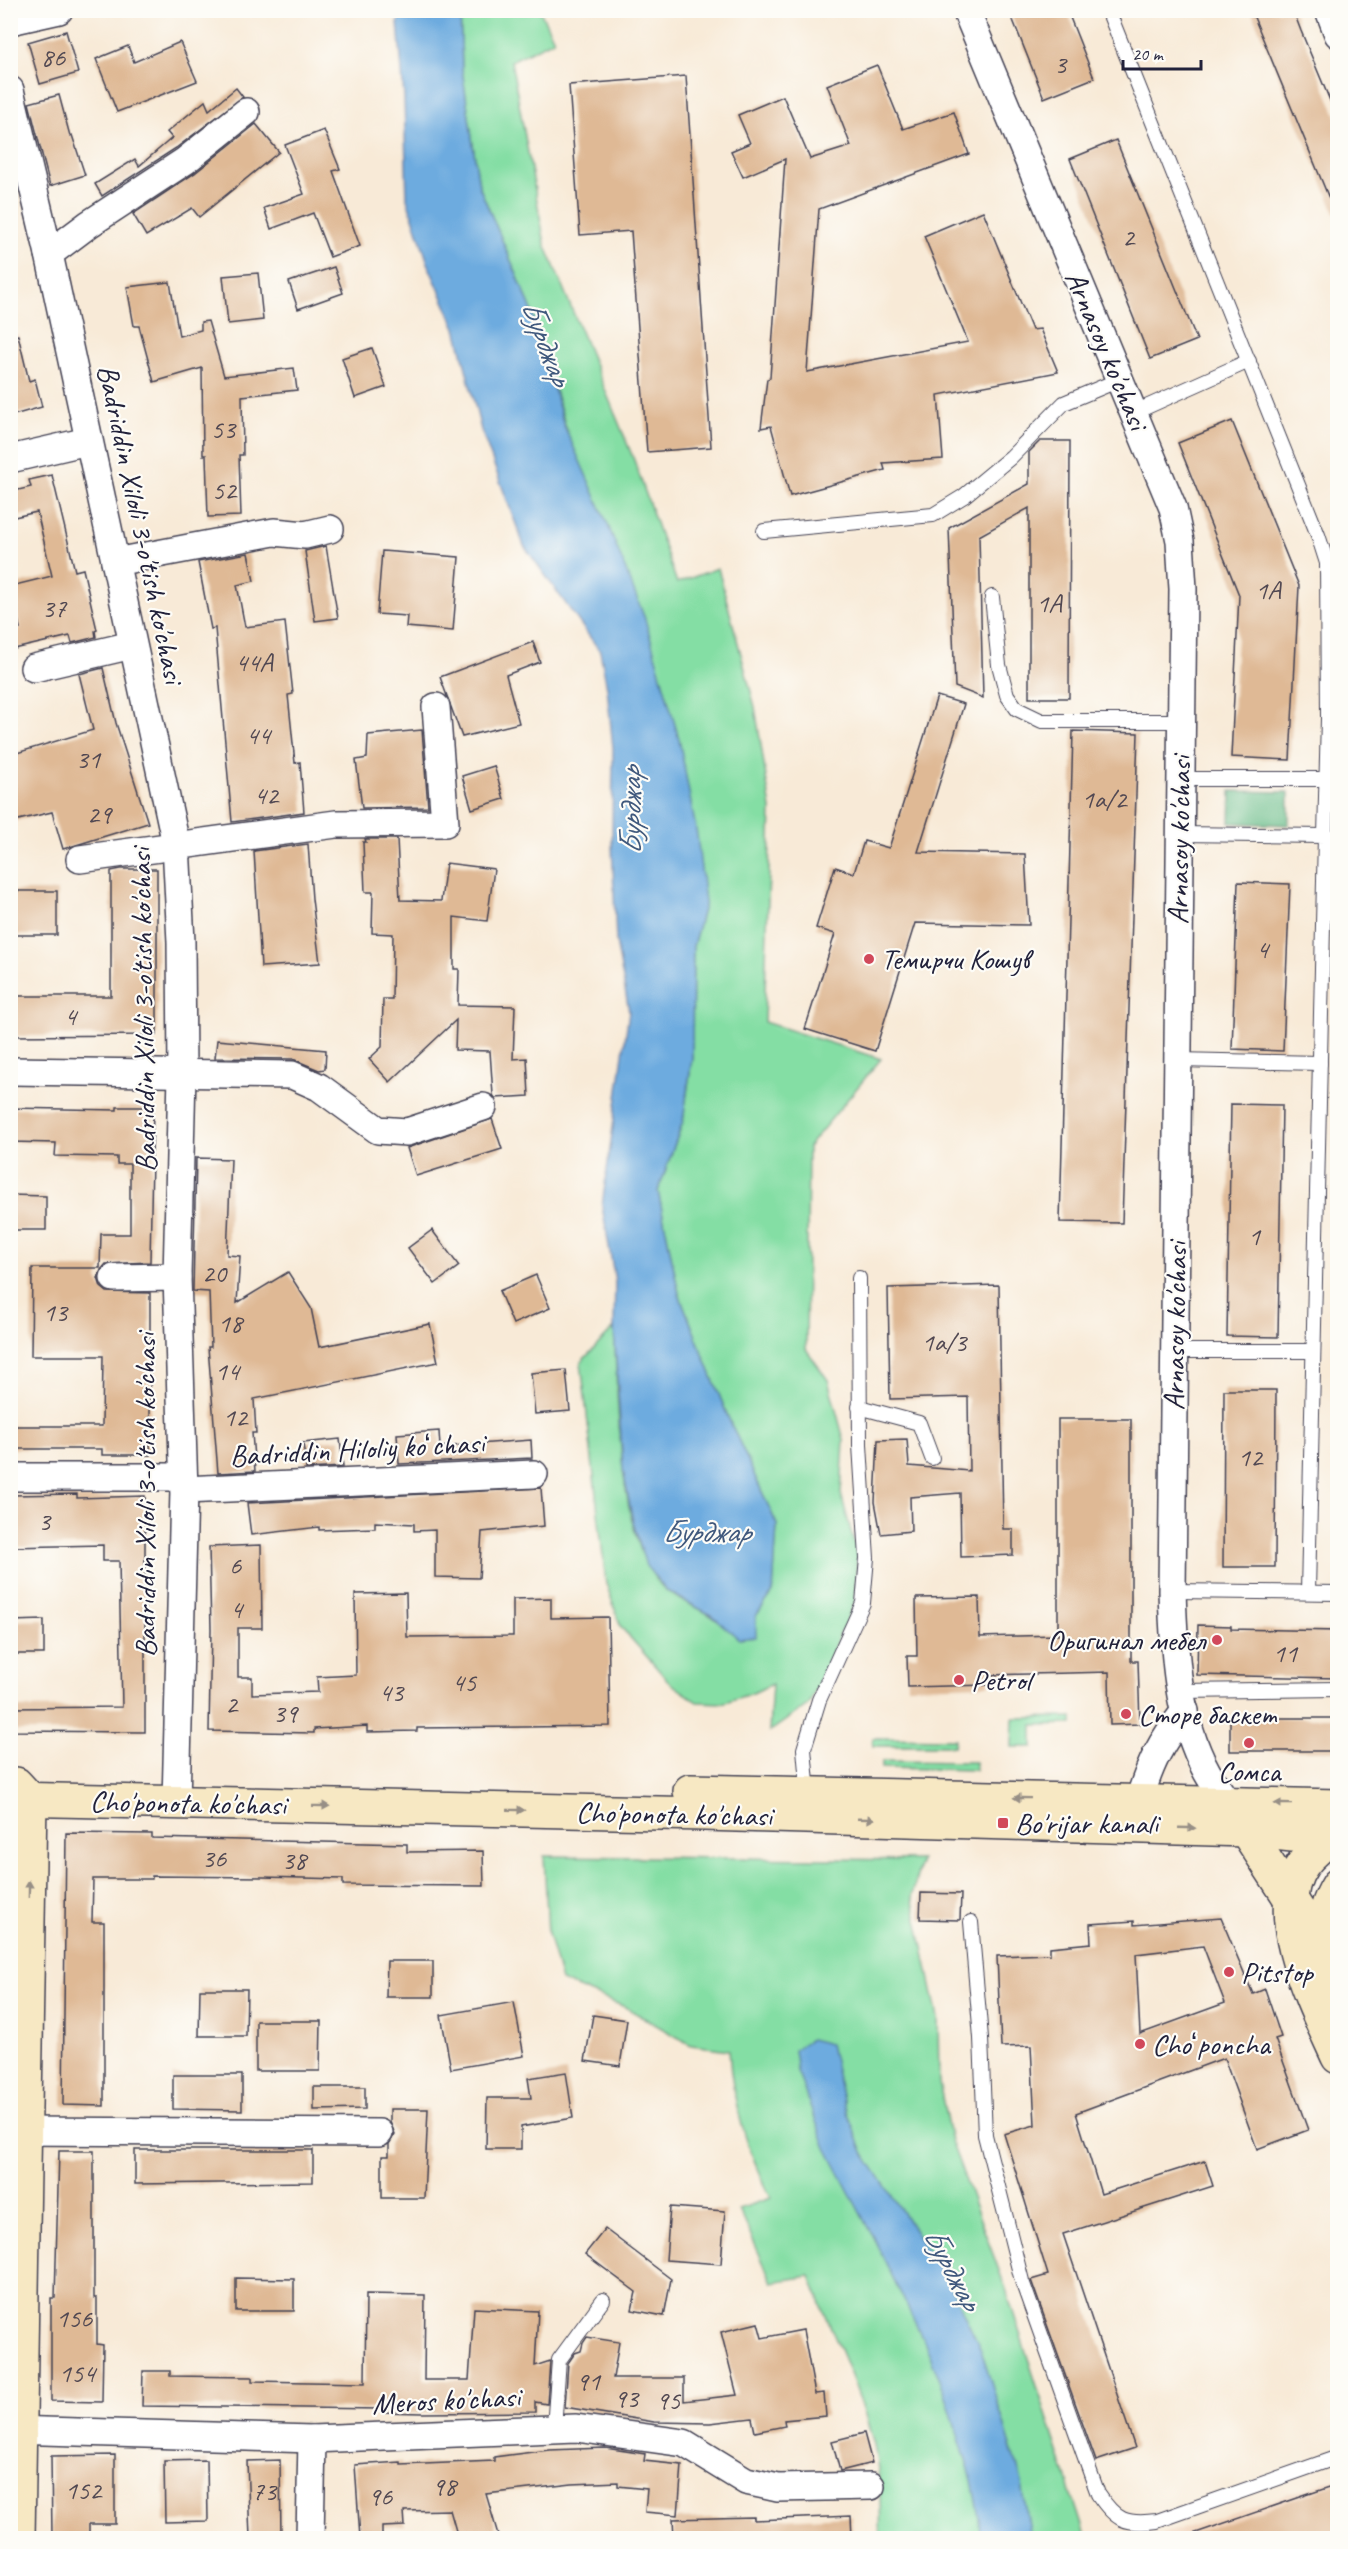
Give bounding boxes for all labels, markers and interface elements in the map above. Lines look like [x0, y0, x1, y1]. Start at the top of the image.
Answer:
scale bar [1123, 33, 1201, 71]
house number: 86 [41, 40, 66, 74]
text: 20 m [1132, 43, 1165, 65]
house number: 3 [1054, 47, 1068, 81]
house number: 2 [1122, 220, 1136, 254]
street label: Arnasoy ko'chasi [1057, 265, 1159, 438]
water label: Бурджар [512, 294, 583, 394]
street label: Badriddin Xiloli 3-o'tish ko'chasi [89, 361, 194, 690]
house number: 53 [211, 412, 237, 446]
house number: 52 [212, 473, 238, 507]
house number: 1А [1255, 573, 1282, 607]
house number: 1A [1036, 586, 1063, 620]
house number: 37 [42, 591, 68, 625]
house number: 44A [235, 645, 274, 679]
house number: 44 [246, 718, 273, 752]
house number: 31 [76, 742, 102, 776]
street label: Arnasoy ko'chasi [1159, 752, 1200, 925]
water label: Бурджар [610, 763, 651, 855]
house number: 42 [254, 778, 280, 812]
house number: 1а/2 [1081, 782, 1128, 816]
house number: 29 [87, 797, 113, 831]
street label: Badriddin Xiloli 3-o'tish ko'chasi [121, 844, 165, 1173]
house number: 4 [1256, 932, 1271, 966]
place label: Темирчи Кошув [881, 940, 1034, 978]
marker: Темирчи Кошув [862, 952, 876, 966]
house number: 4 [64, 999, 79, 1033]
house number: 1 [1248, 1219, 1262, 1253]
street label: Arnasoy ko'chasi [1155, 1238, 1196, 1411]
house number: 20 [202, 1256, 228, 1290]
house number: 13 [43, 1295, 69, 1329]
house number: 18 [218, 1306, 245, 1340]
house number: 1а/3 [921, 1325, 968, 1359]
street label: Badriddin Xiloli 3-o'tish ko'chasi [126, 1329, 164, 1657]
house number: 14 [215, 1354, 242, 1388]
house number: 12 [223, 1400, 249, 1434]
street label: Badriddin Hiloliy koʻchasi [229, 1423, 489, 1475]
house number: 12 [1238, 1440, 1264, 1474]
house number: 3 [38, 1504, 52, 1538]
water label: Бурджар [662, 1511, 754, 1552]
house number: 6 [229, 1548, 242, 1582]
house number: 4 [230, 1592, 245, 1626]
place label: Оригинал мебел [1047, 1621, 1207, 1659]
marker: Оригинал мебел [1210, 1633, 1224, 1647]
house number: 11 [1273, 1636, 1299, 1670]
place label: Petrol [971, 1661, 1035, 1699]
house number: 45 [452, 1665, 478, 1699]
marker: Petrol [952, 1673, 966, 1687]
house number: 43 [379, 1675, 405, 1709]
house number: 2 [225, 1687, 239, 1721]
place label: Сторе баскет [1138, 1695, 1278, 1733]
house number: 39 [273, 1696, 299, 1730]
marker: Сторе баскет [1119, 1707, 1133, 1721]
marker: Сомса [1242, 1736, 1256, 1750]
place label: Сомса [1218, 1752, 1282, 1790]
street label: Cho'ponota ko'chasi [90, 1782, 290, 1824]
street label: Cho'ponota ko'chasi [576, 1793, 776, 1835]
one-way arrow [1013, 1793, 1032, 1803]
one-way arrow [1273, 1800, 1292, 1809]
one-way arrow [311, 1801, 330, 1810]
place label: Bo'rijar kanali [1015, 1804, 1161, 1842]
one-way arrow [506, 1805, 525, 1815]
one-way arrow [856, 1814, 875, 1824]
marker: Bo'rijar kanali [996, 1816, 1010, 1830]
one-way arrow [1177, 1823, 1196, 1833]
house number: 36 [202, 1841, 227, 1875]
house number: 38 [282, 1843, 309, 1877]
one-way arrow [24, 1879, 34, 1898]
place label: Pitstop [1241, 1953, 1315, 1991]
marker: Pitstop [1222, 1965, 1236, 1979]
place label: Choʻponcha [1152, 2025, 1272, 2063]
marker: Choʻponcha [1133, 2037, 1147, 2051]
water label: Бурджар [914, 2220, 993, 2320]
house number: 156 [56, 2301, 93, 2335]
house number: 154 [59, 2356, 98, 2390]
house number: 91 [576, 2364, 602, 2398]
street label: Meros ko'chasi [371, 2377, 525, 2423]
house number: 93 [614, 2381, 640, 2415]
house number: 95 [656, 2383, 682, 2417]
house number: 98 [432, 2469, 459, 2503]
house number: 152 [65, 2473, 103, 2507]
house number: 73 [252, 2474, 278, 2508]
house number: 96 [368, 2479, 393, 2513]

